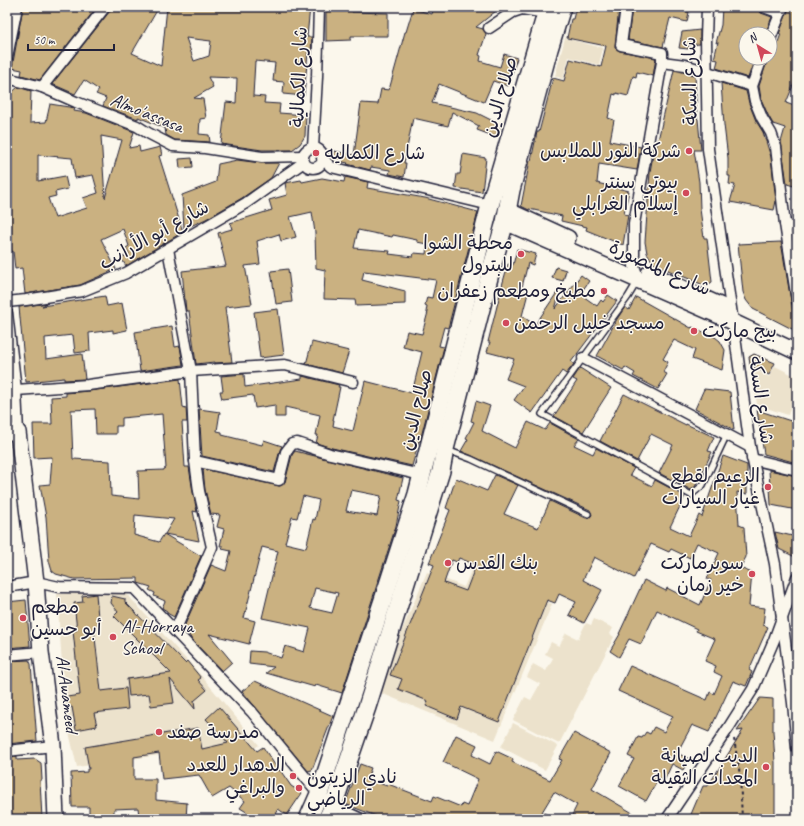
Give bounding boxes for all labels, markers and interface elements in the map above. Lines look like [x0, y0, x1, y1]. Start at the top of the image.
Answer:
scale bar [28, 26, 114, 52]
street label: شارع الكمالية [285, 26, 314, 128]
north arrow [738, 26, 778, 66]
text: N [745, 29, 761, 46]
text: 50 m [34, 32, 56, 48]
street label: شارع السكة [677, 37, 704, 125]
street label: صلاح الدين [477, 54, 523, 140]
street label: Almo'assasa [107, 88, 189, 139]
place label: شركة النور للملابس [540, 139, 681, 163]
place label: شارع الكماليه [324, 141, 425, 166]
marker: شركة النور للملابس [684, 146, 694, 156]
marker: شارع الكماليه [311, 148, 321, 158]
place label: بيوتي سنتر إسلام الغرابلي [572, 170, 678, 220]
marker: بيوتي سنتر إسلام الغرابلي [681, 188, 691, 198]
street label: شارع أبو الأرانب [94, 194, 214, 276]
place label: محطة الشوا للبترول [423, 231, 513, 277]
street label: شارع المنصورة [605, 235, 715, 302]
marker: محطة الشوا للبترول [516, 249, 526, 259]
place label: مطبخ ومطعم زعفران [437, 279, 596, 305]
marker: مطبخ ومطعم زعفران [599, 286, 609, 296]
place label: مسجد خليل الرحمن [514, 311, 665, 335]
marker: مسجد خليل الرحمن [501, 318, 511, 328]
place label: بيج ماركت [702, 319, 777, 343]
marker: بيج ماركت [689, 326, 699, 336]
street label: شارع السكة [742, 355, 779, 446]
street label: صلاح الدين [394, 367, 438, 453]
place label: الزعيم لقطع غيار السيارات [662, 464, 760, 510]
marker: الزعيم لقطع غيار السيارات [763, 482, 773, 492]
place label: بنك القدس [456, 551, 538, 575]
place label: سوبرماركت خير زمان [661, 551, 744, 597]
marker: بنك القدس [443, 558, 453, 568]
marker: سوبرماركت خير زمان [747, 569, 757, 579]
place label: مطعم أبو حسين [31, 595, 102, 641]
marker: مطعم أبو حسين [18, 613, 28, 623]
place label: Al-Horraya School [121, 614, 195, 660]
marker: Al-Horraya School [108, 632, 118, 642]
street label: Al-Awameed [50, 654, 84, 737]
place label: مدرسة صفد [167, 720, 259, 744]
marker: مدرسة صفد [154, 727, 164, 737]
place label: الديب لصيانة المعدات الثقيلة [651, 744, 758, 790]
place label: الدهدار للعدد والبراغي [187, 753, 285, 803]
marker: الديب لصيانة المعدات الثقيلة [761, 762, 771, 772]
place label: نادي الزيتون الرياضي [307, 765, 397, 815]
marker: الدهدار للعدد والبراغي [288, 771, 298, 781]
marker: نادي الزيتون الرياضي [294, 783, 304, 793]

